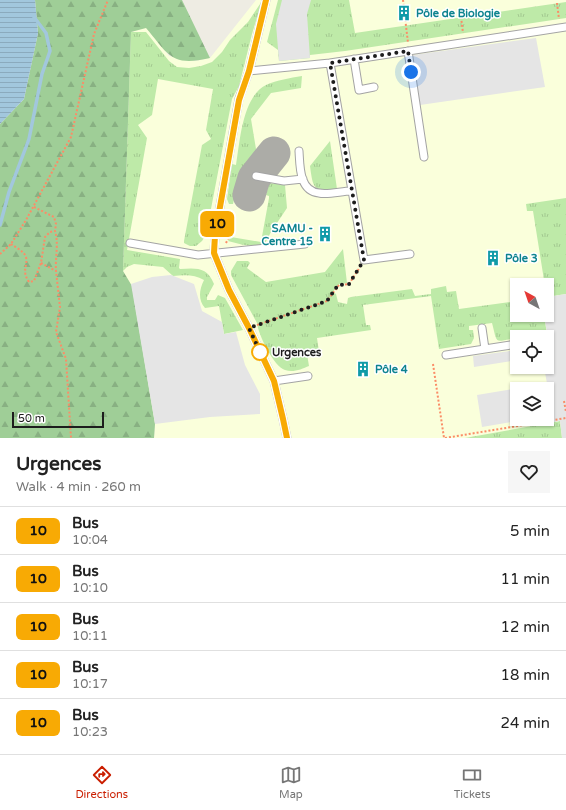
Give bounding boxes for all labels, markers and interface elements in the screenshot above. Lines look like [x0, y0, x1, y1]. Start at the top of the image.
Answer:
building icon: Pôle de Biologie [395, 4, 413, 22]
place label: Pôle de Biologie [416, 7, 501, 21]
your location [401, 62, 421, 82]
line badge: 10 [199, 211, 235, 237]
text: 10 [208, 215, 226, 232]
place label: SAMU - Centre 15 [262, 222, 313, 248]
building icon: SAMU - Centre 15 [316, 225, 334, 243]
building icon: Pôle 3 [484, 249, 502, 267]
place label: Pôle 3 [505, 252, 538, 265]
north arrow [510, 278, 554, 322]
map controls [510, 278, 554, 426]
button: locate [510, 330, 554, 374]
marker: Urgences [251, 343, 269, 361]
place label: Urgences [272, 346, 322, 360]
building icon: Pôle 4 [354, 360, 372, 378]
place label: Pôle 4 [375, 363, 408, 376]
button: layers [510, 382, 554, 426]
scale bar [12, 410, 104, 429]
text: 50 m [18, 412, 45, 425]
button: heart [508, 451, 550, 493]
text: Urgences [16, 453, 101, 475]
text: Walk · 4 min · 260 m [16, 479, 141, 495]
text: Bus [72, 514, 99, 532]
text: 10 [29, 522, 47, 539]
text: 5 min [510, 522, 550, 540]
text: 10:04 [72, 532, 108, 548]
text: Bus [72, 562, 99, 580]
text: 10 [29, 570, 47, 587]
text: 11 min [501, 570, 550, 588]
text: 10:10 [72, 580, 108, 596]
text: Bus [72, 610, 99, 628]
text: 10 [29, 618, 47, 635]
text: 12 min [501, 618, 550, 636]
text: 10:11 [72, 628, 108, 644]
text: Bus [72, 658, 99, 676]
text: 10 [29, 666, 47, 683]
text: 18 min [501, 666, 550, 684]
text: 10:17 [72, 676, 108, 692]
text: Bus [72, 706, 99, 724]
text: 10 [29, 714, 47, 731]
text: 24 min [501, 714, 550, 732]
text: 10:23 [72, 724, 108, 740]
tab: Directions [75, 764, 128, 801]
tab: Map [279, 764, 303, 801]
tab: Tickets [454, 764, 491, 801]

